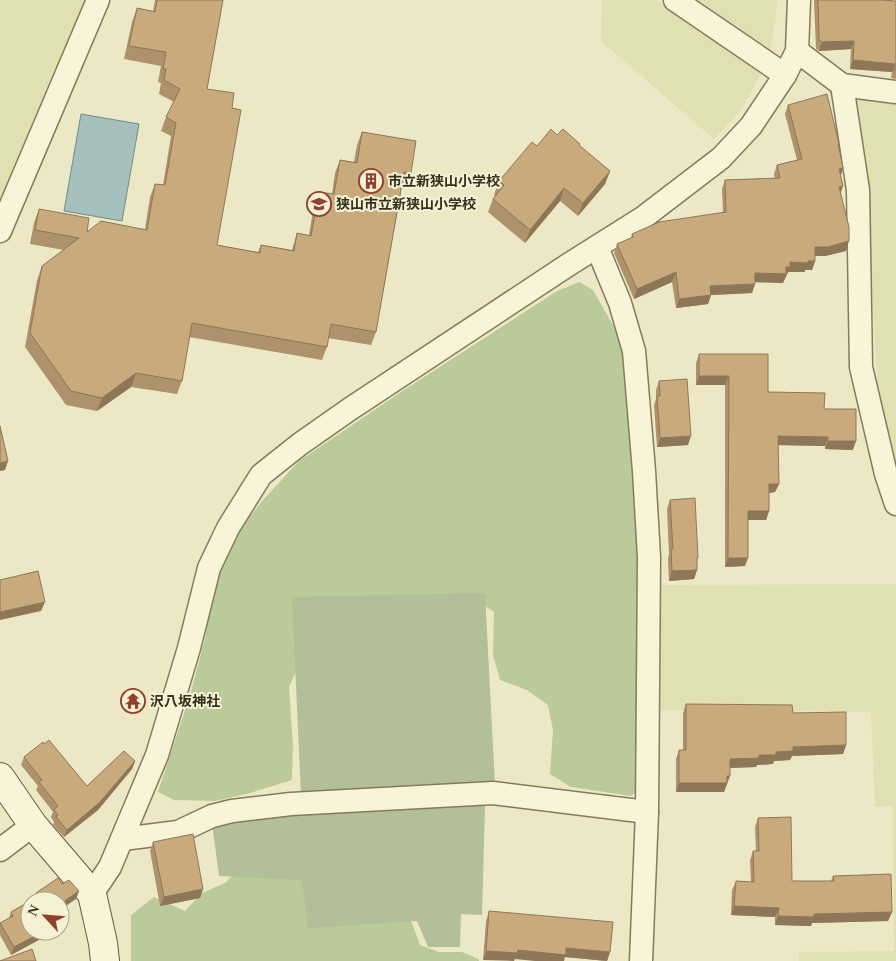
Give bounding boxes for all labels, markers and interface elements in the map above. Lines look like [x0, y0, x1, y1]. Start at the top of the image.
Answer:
building icon: 市立新狭山小学校 [358, 168, 384, 194]
place label: 市立新狭山小学校 [388, 174, 500, 189]
school or university icon: 狭山市立新狭山小学校 [306, 191, 332, 217]
place label: 狭山市立新狭山小学校 [336, 197, 476, 212]
temple icon: 沢八坂神社 [120, 688, 146, 714]
place label: 沢八坂神社 [150, 693, 220, 709]
north arrow [20, 891, 70, 941]
text: N [25, 903, 43, 918]

